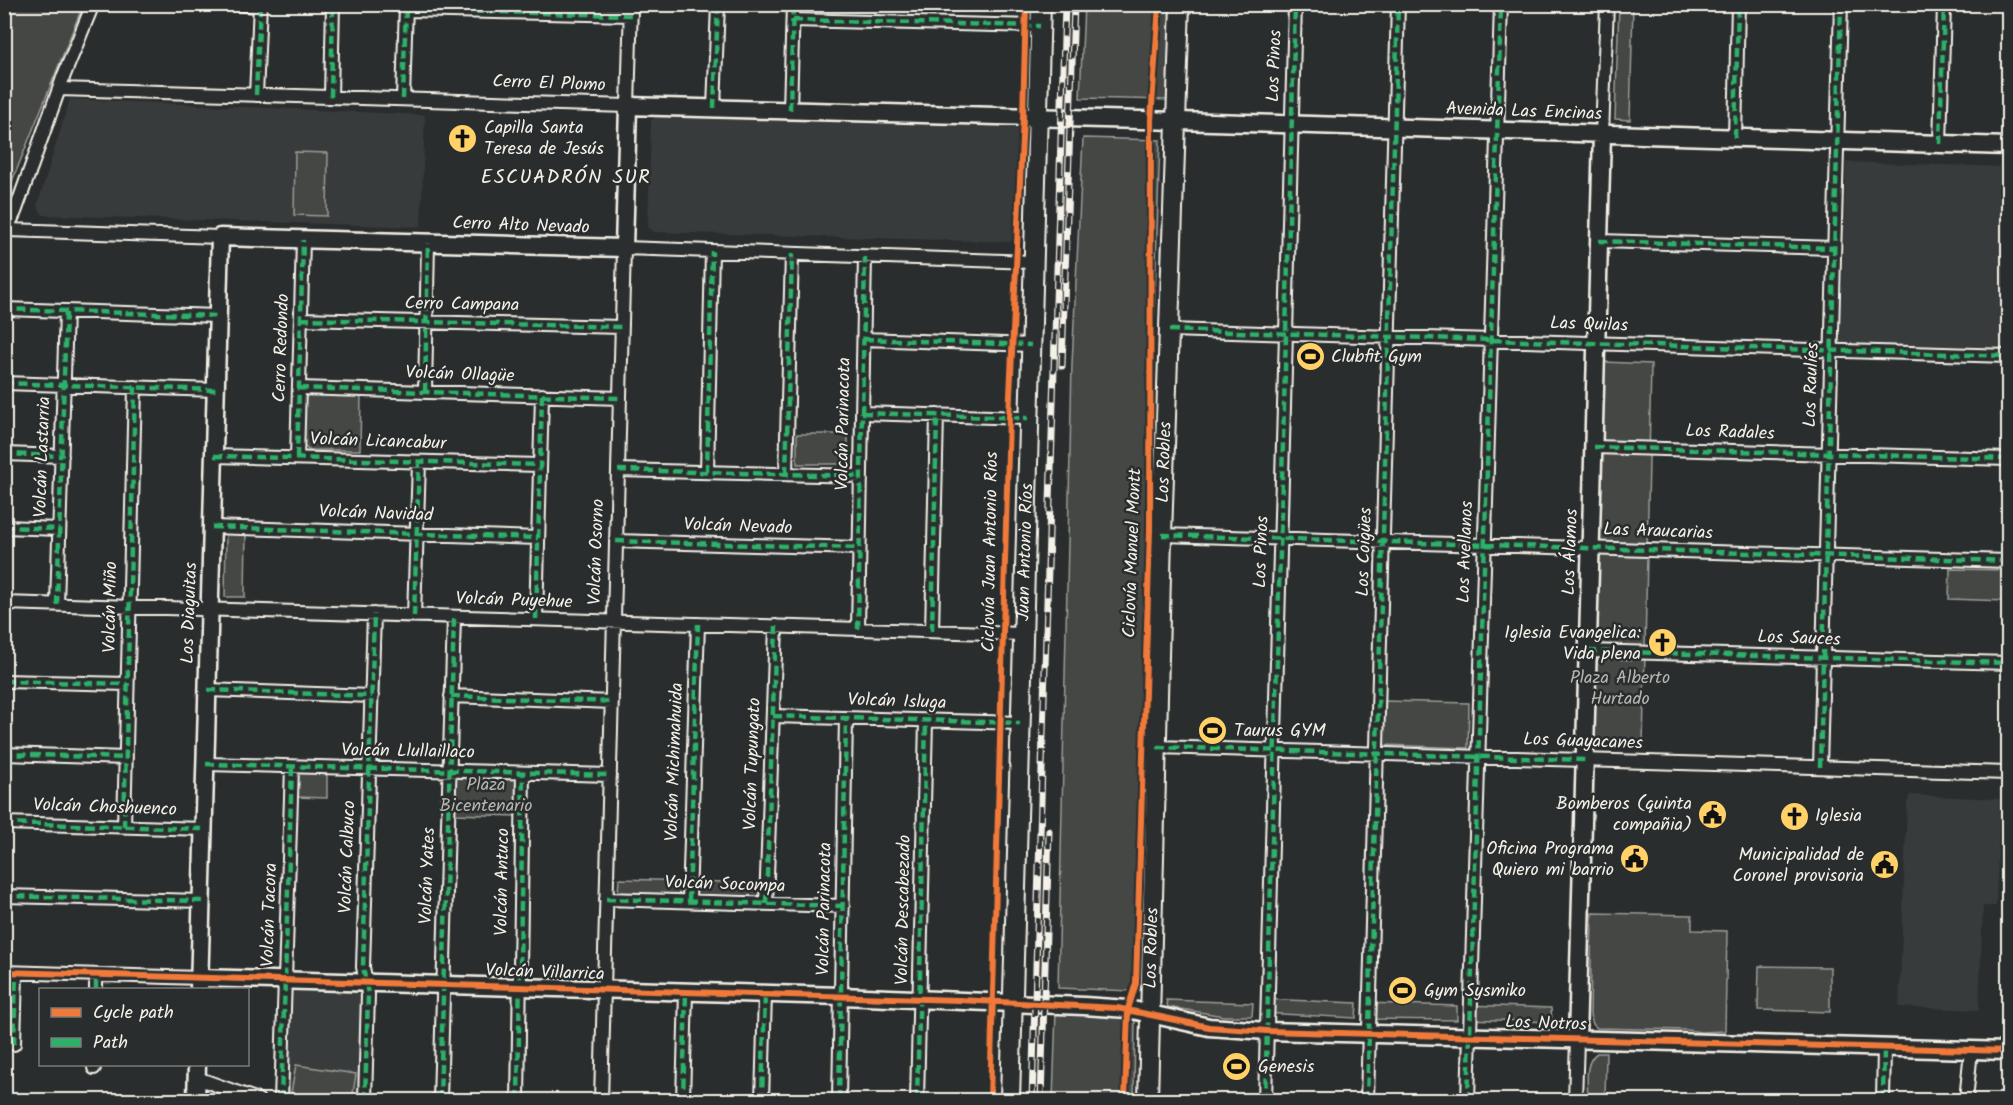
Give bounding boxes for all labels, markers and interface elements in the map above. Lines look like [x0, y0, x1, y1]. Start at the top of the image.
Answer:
street label: Los Pinos [1259, 29, 1291, 103]
street label: Cerro El Plomo [492, 68, 606, 100]
street label: Avenida Las Encinas [1445, 95, 1603, 129]
place label: Capilla Santa Teresa de Jesús [484, 114, 604, 164]
church icon: Capilla Santa Teresa de Jesús [447, 122, 479, 154]
district label: ESCUADRÓN SUR [481, 162, 651, 194]
street label: Cerro Alto Nevado [452, 209, 590, 243]
street label: Cerro Campana [404, 290, 520, 320]
street label: Cerro Redondo [266, 293, 298, 403]
street label: Las Quilas [1549, 309, 1629, 341]
sports icon: Clubfit Gym [1294, 341, 1326, 373]
street label: Los Raulíes [1796, 342, 1828, 428]
place label: Clubfit Gym [1331, 343, 1422, 372]
street label: Volcán Parinacota [828, 357, 860, 491]
street label: Volcán Ollagüe [405, 359, 515, 391]
street label: Volcán Lastarria [26, 396, 60, 518]
street label: Los Radales [1685, 417, 1776, 449]
street label: Los Robles [1149, 421, 1180, 503]
street label: Volcán Licancabur [309, 425, 448, 459]
street label: Ciclovía Juan Antonio Ríos [975, 451, 1007, 653]
street label: Ciclovía Manuel Montt [1116, 467, 1150, 638]
street label: Juan Antonio Ríos [1009, 483, 1042, 622]
street label: Volcán Navidad [318, 498, 435, 531]
street label: Volcán Osorno [581, 499, 613, 605]
street label: Los Avellanos [1450, 500, 1482, 604]
street label: Los Coigües [1349, 507, 1381, 597]
street label: Los Álamos [1555, 508, 1587, 596]
street label: Volcán Nevado [683, 511, 793, 543]
street label: Los Pinos [1246, 515, 1278, 589]
street label: Las Araucarias [1603, 516, 1714, 548]
street label: Volcán Miño [96, 561, 126, 653]
street label: Los Diaguitas [174, 561, 206, 664]
street label: Volcán Puyehue [455, 584, 573, 618]
place label: Iglesia Evangelica: Vida plena [1504, 619, 1642, 669]
street label: Los Sauces [1757, 623, 1841, 655]
church icon: Iglesia Evangelica: Vida plena [1646, 627, 1678, 659]
park label: Plaza Alberto Hurtado [1570, 664, 1670, 714]
street label: Volcán Michimahuida [658, 682, 692, 842]
street label: Volcán Isluga [847, 686, 947, 718]
street label: Volcán Tupungato [736, 697, 770, 831]
sports icon: Taurus GYM [1197, 715, 1229, 747]
place label: Taurus GYM [1234, 717, 1327, 746]
street label: Los Guayacanes [1523, 725, 1644, 759]
street label: Volcán Llullaillaco [341, 736, 475, 768]
park label: Plaza Bicentenario [440, 771, 532, 821]
place label: Bomberos (quinta compañia) [1556, 790, 1692, 840]
street label: Volcán Choshuenco [33, 791, 177, 825]
public building icon: Bomberos (quinta compañia) [1697, 798, 1729, 830]
street label: Volcán Calbuco [332, 800, 364, 914]
church icon: Iglesia [1778, 800, 1810, 832]
place label: Iglesia [1815, 802, 1862, 831]
street label: Volcán Yates [412, 827, 444, 925]
street label: Volcán Antuco [488, 828, 518, 936]
street label: Volcán Descabezado [888, 835, 920, 985]
place label: Oficina Programa Quiero mi barrio [1486, 835, 1614, 885]
place label: Municipalidad de Coronel provisoria [1733, 841, 1864, 891]
street label: Volcán Parinacota [809, 842, 841, 976]
public building icon: Oficina Programa Quiero mi barrio [1619, 843, 1651, 875]
public building icon: Municipalidad de Coronel provisoria [1869, 849, 1901, 881]
street label: Volcán Tacora [254, 862, 286, 968]
street label: Volcán Socompa [664, 868, 786, 902]
street label: Los Robles [1136, 907, 1167, 989]
street label: Volcán Villarrica [485, 956, 605, 990]
sports icon: Gym Sysmiko [1387, 975, 1419, 1007]
place label: Gym Sysmiko [1424, 977, 1526, 1006]
legend [39, 988, 249, 1066]
text: Cycle path [93, 999, 174, 1028]
street label: Los Notros [1505, 1008, 1588, 1040]
text: Path [93, 1029, 128, 1058]
sports icon: Genesis [1221, 1051, 1253, 1083]
place label: Genesis [1258, 1053, 1315, 1082]

